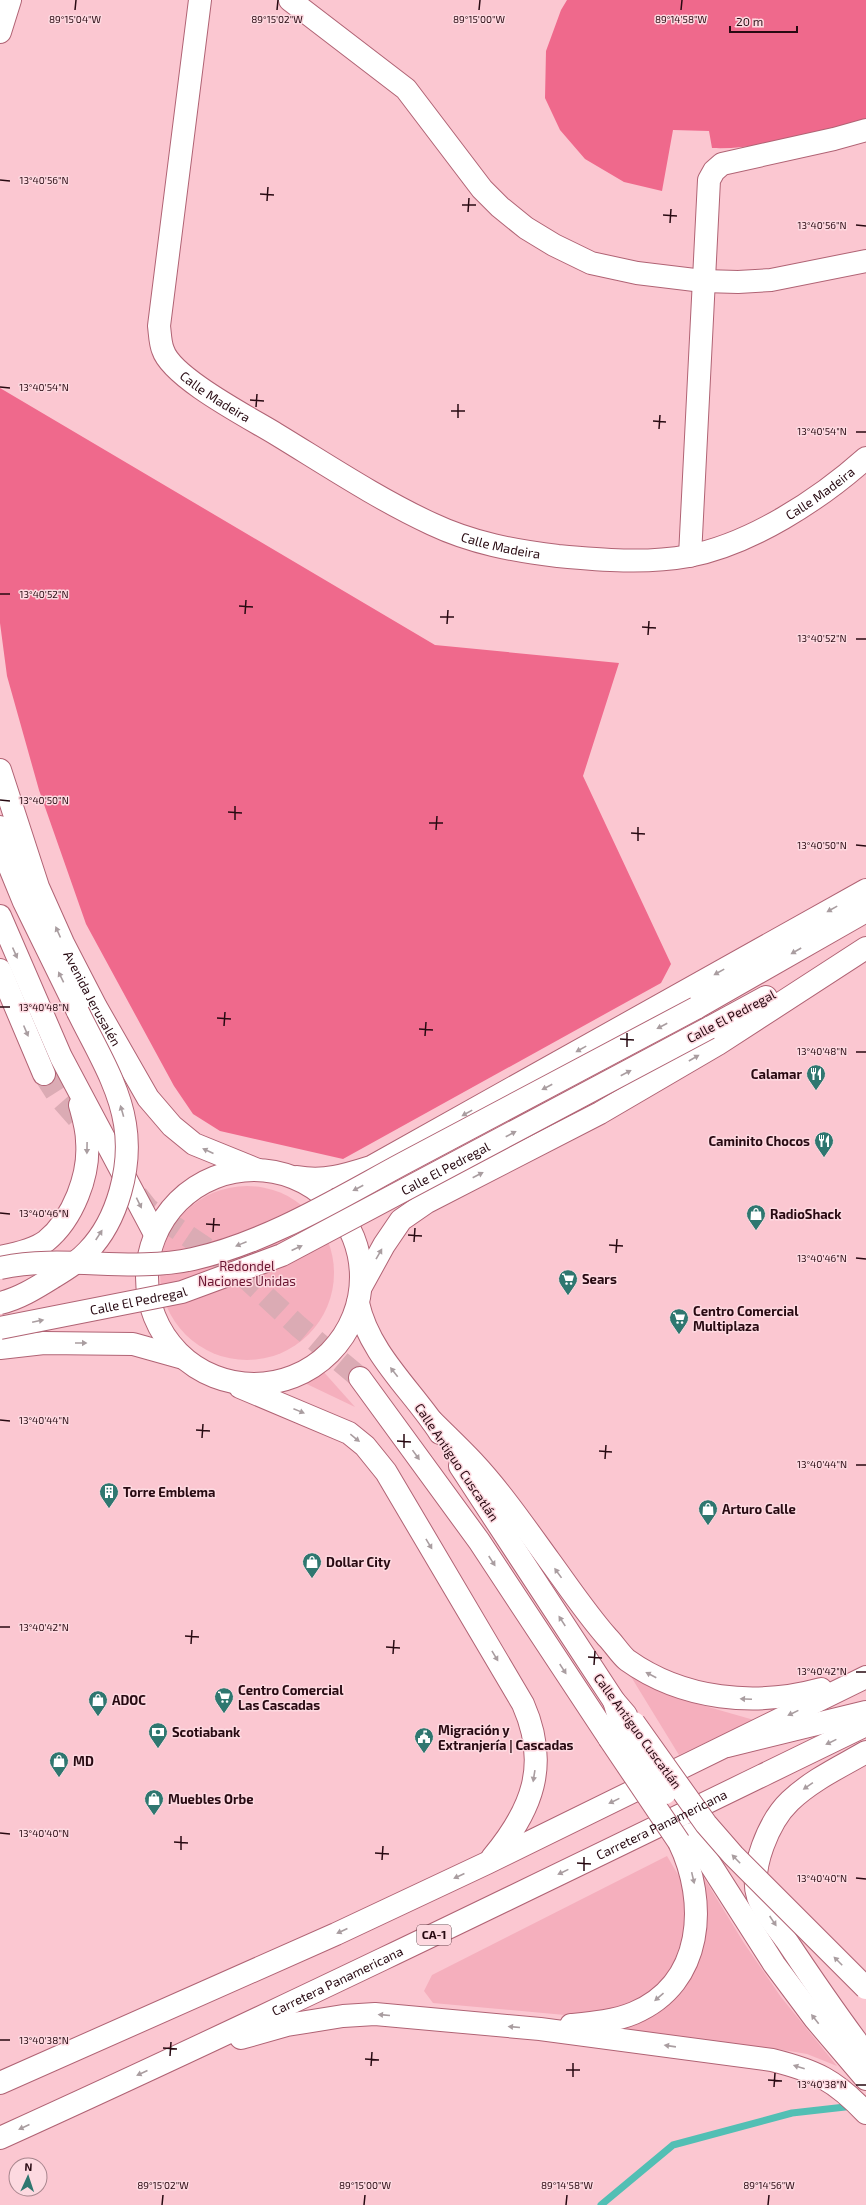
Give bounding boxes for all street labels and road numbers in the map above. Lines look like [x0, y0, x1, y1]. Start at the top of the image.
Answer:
street label: Calle Madeira [177, 368, 253, 425]
street label: Calle Madeira [783, 463, 858, 523]
street label: Calle Madeira [459, 528, 541, 562]
street label: Avenida Jerusalén [60, 948, 125, 1049]
street label: Calle El Pedregal [684, 986, 778, 1046]
street label: Calle El Pedregal [398, 1138, 492, 1198]
street label: Calle El Pedregal [89, 1283, 189, 1318]
street label: Calle Antiguo Cuscatlán [411, 1400, 503, 1524]
street label: Calle Antiguo Cuscatlán [591, 1670, 685, 1792]
street label: Carretera Panamericana [593, 1786, 729, 1863]
road number: CA-1 [417, 1925, 451, 1945]
street label: Carretera Panamericana [269, 1943, 405, 2019]

